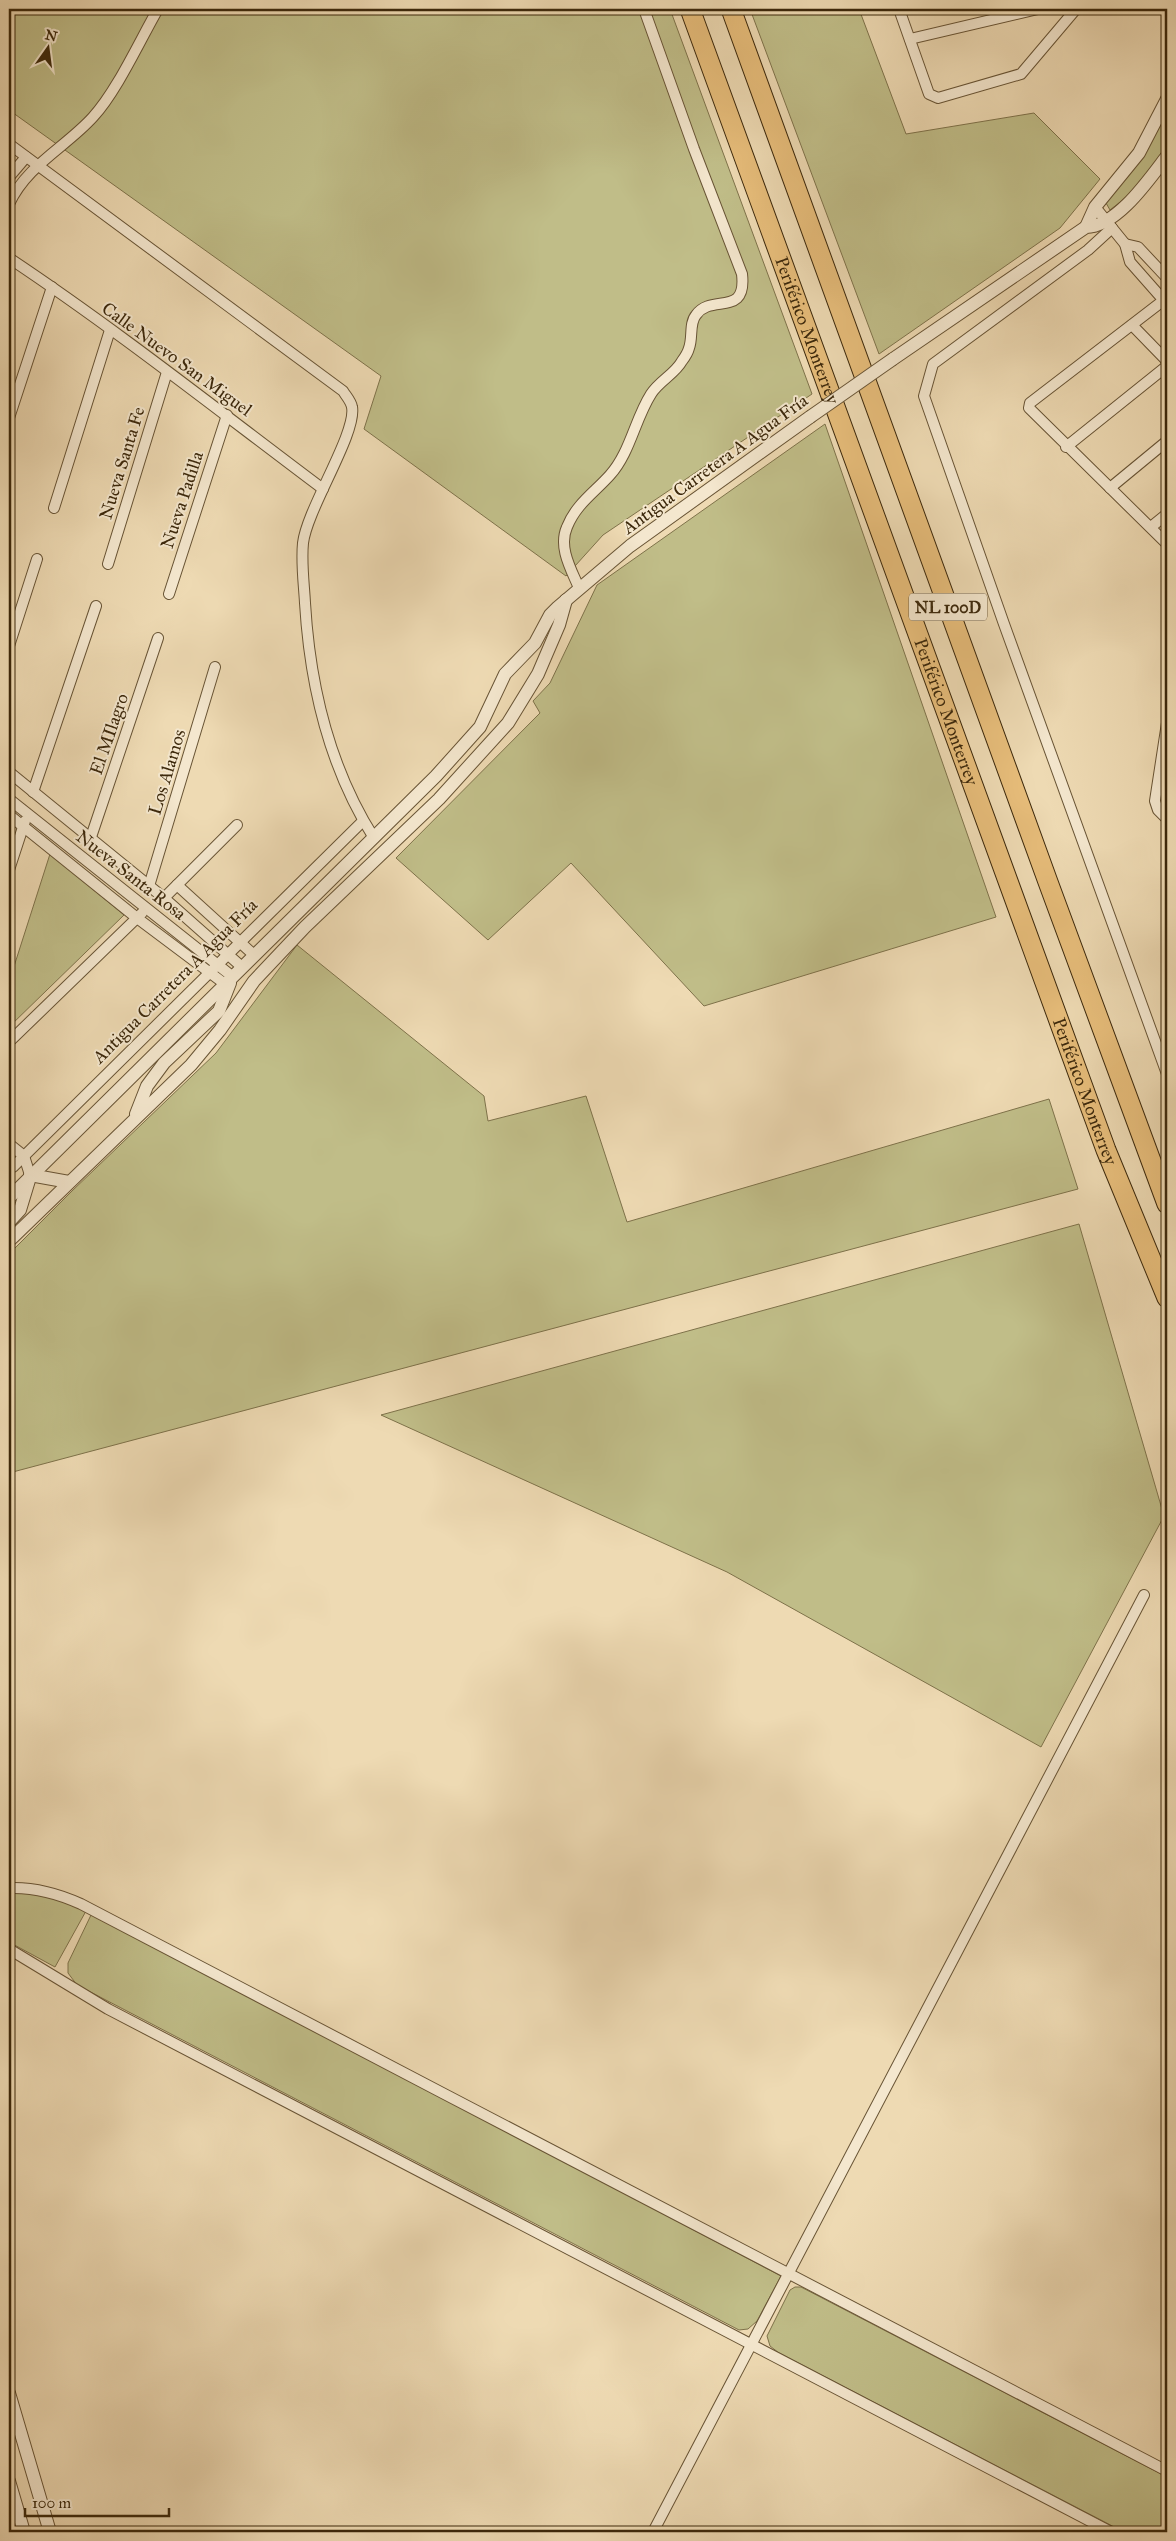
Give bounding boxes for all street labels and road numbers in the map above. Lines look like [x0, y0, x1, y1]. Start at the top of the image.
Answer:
street label: Periférico Monterrey [770, 254, 844, 408]
street label: Calle Nuevo San Miguel [97, 297, 256, 422]
street label: Antigua Carretera A Agua Fría [617, 389, 813, 540]
street label: Nueva Santa Fe [94, 404, 150, 522]
street label: Nueva Padilla [156, 448, 208, 551]
road number: NL 100D [909, 594, 987, 620]
street label: Periférico Monterrey [909, 635, 983, 789]
street label: El MIlagro [85, 690, 134, 778]
street label: Los Alamos [144, 727, 190, 817]
street label: Nueva Santa Rosa [72, 825, 191, 925]
street label: Antigua Carretera A Agua Fría [87, 894, 263, 1069]
street label: Periférico Monterrey [1048, 1015, 1122, 1169]

